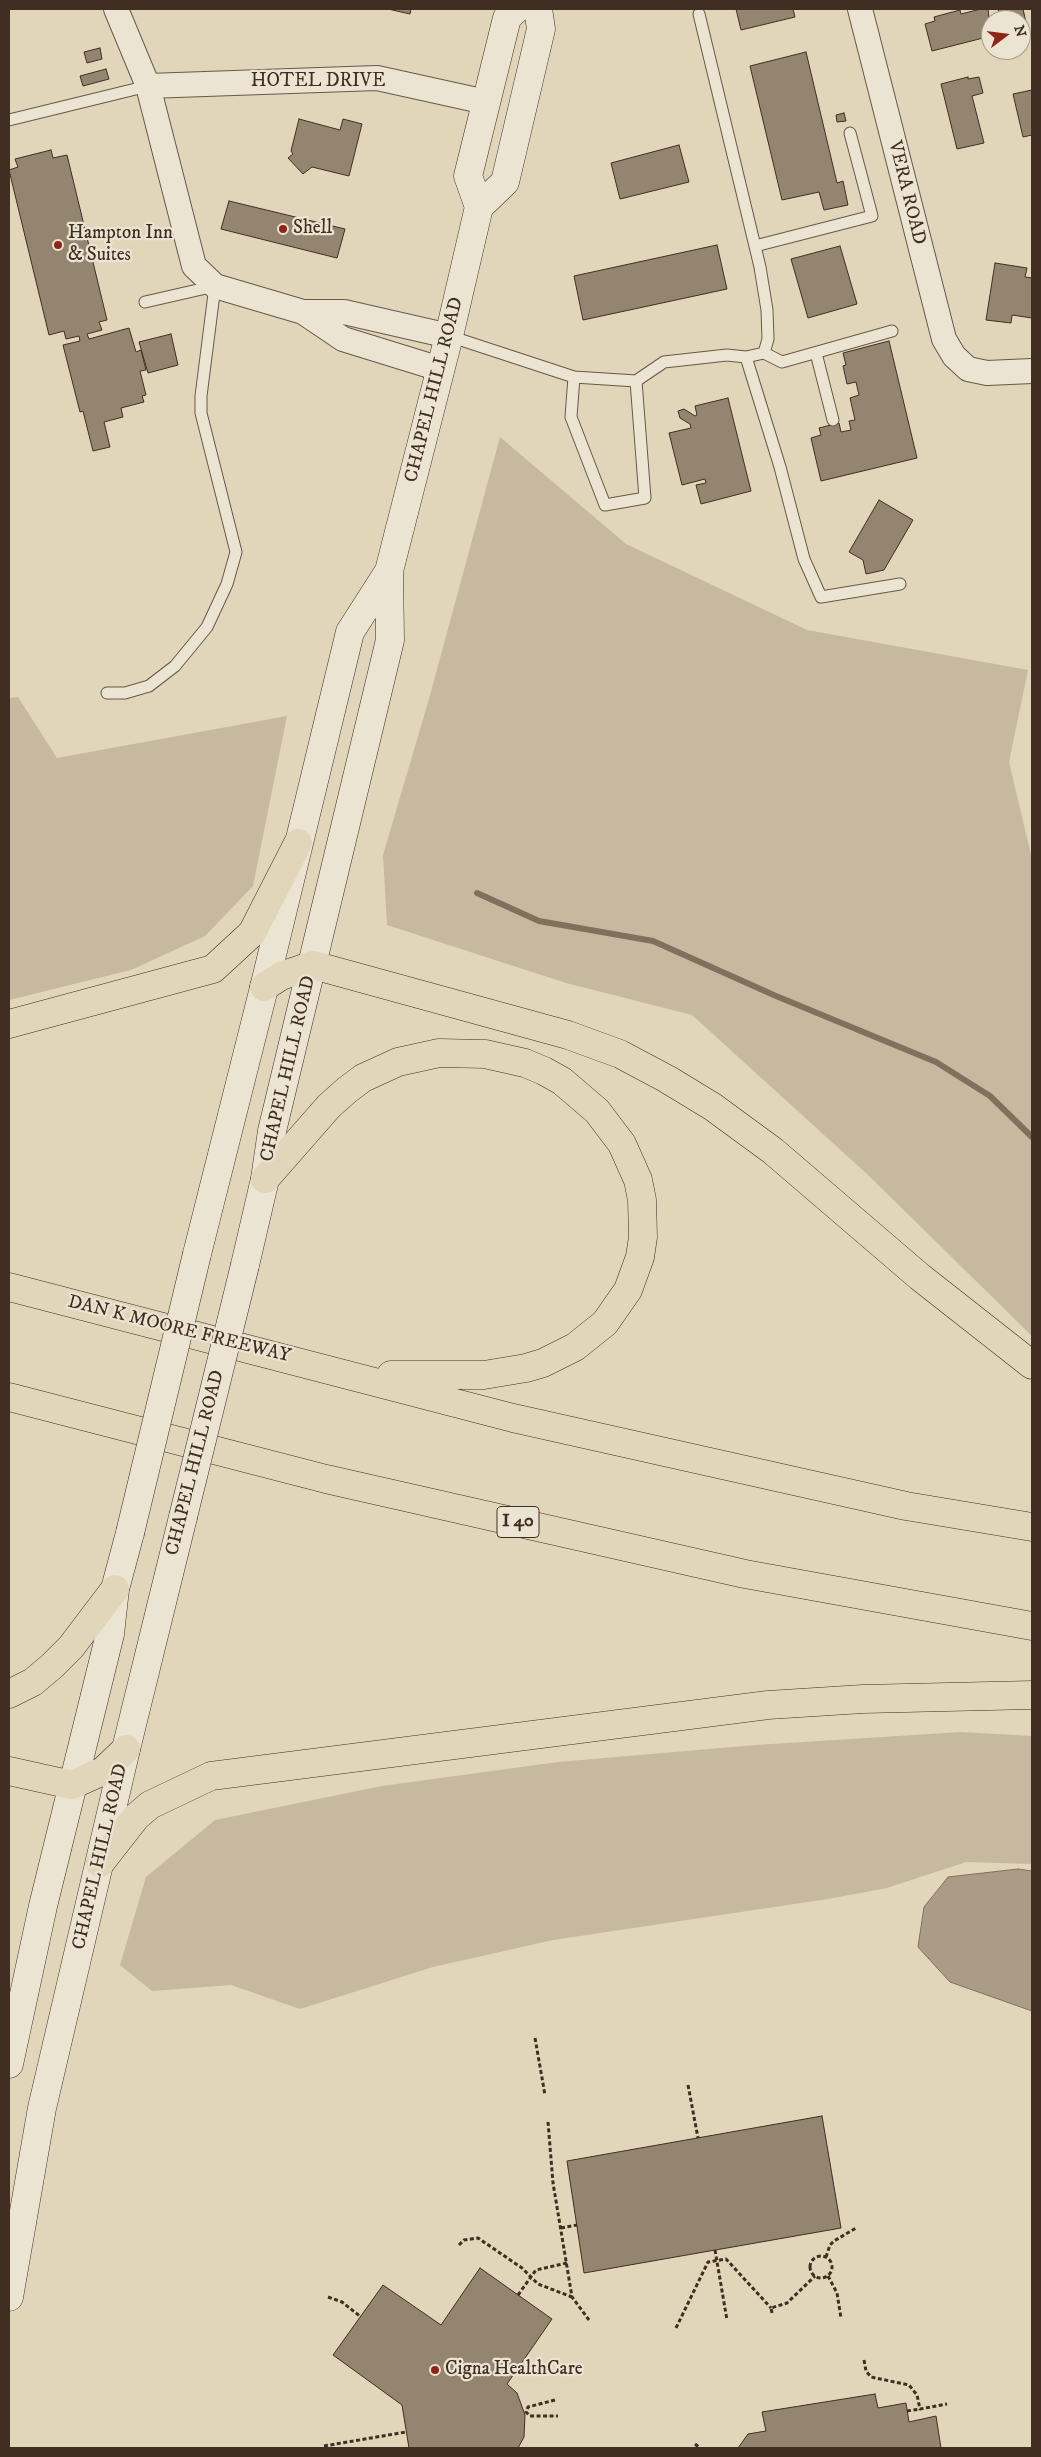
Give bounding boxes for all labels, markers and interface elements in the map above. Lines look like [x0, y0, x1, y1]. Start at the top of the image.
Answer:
north arrow [981, 10, 1031, 60]
text: N [1009, 23, 1030, 39]
street label: HOTEL DRIVE [251, 71, 385, 93]
street label: VERA ROAD [882, 139, 930, 247]
place label: Shell [293, 218, 332, 240]
place label: Hampton Inn & Suites [68, 223, 173, 267]
marker: Shell [277, 223, 289, 235]
marker: Hampton Inn & Suites [52, 239, 64, 251]
street label: CHAPEL HILL ROAD [401, 295, 469, 485]
street label: CHAPEL HILL ROAD [256, 974, 322, 1164]
street label: DAN K MOORE FREEWAY [65, 1291, 293, 1369]
street label: CHAPEL HILL ROAD [162, 1368, 230, 1558]
road number: I 40 [497, 1506, 539, 1538]
street label: CHAPEL HILL ROAD [68, 1762, 134, 1952]
place label: Cigna HealthCare [445, 2359, 583, 2381]
marker: Cigna HealthCare [429, 2364, 441, 2376]

